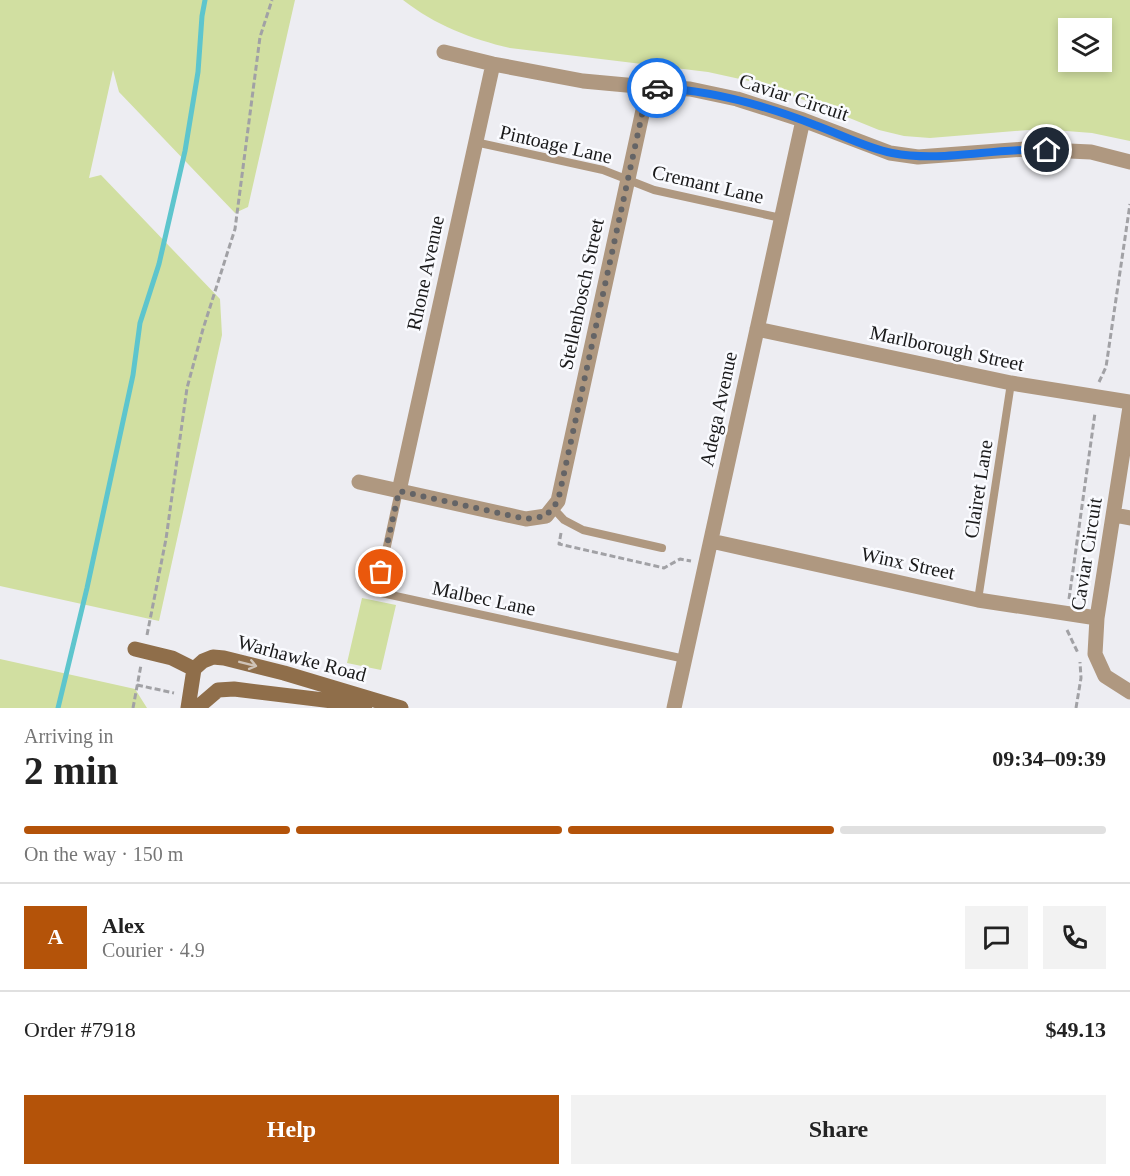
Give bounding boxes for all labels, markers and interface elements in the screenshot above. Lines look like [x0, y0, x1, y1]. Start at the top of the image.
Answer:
map controls [1058, 18, 1112, 72]
button: layers [1058, 18, 1112, 72]
courier [627, 58, 687, 118]
street label: Caviar Circuit [736, 69, 852, 125]
icon: car [641, 72, 674, 105]
street label: Pintoage Lane [497, 120, 615, 169]
pin [1021, 124, 1072, 175]
icon: home [1030, 133, 1063, 166]
street label: Cremant Lane [650, 160, 766, 208]
street label: Rhone Avenue [402, 213, 448, 332]
street label: Stellenbosch Street [554, 216, 608, 372]
street label: Marlborough Street [868, 321, 1027, 376]
street label: Adega Avenue [695, 349, 742, 469]
street label: Clairet Lane [959, 438, 997, 540]
street label: Caviar Circuit [1066, 496, 1106, 612]
street label: Winx Street [859, 542, 957, 584]
pin [355, 546, 406, 597]
icon: bag [364, 555, 397, 588]
street label: Malbec Lane [430, 576, 538, 620]
street label: Warhawke Road [235, 630, 369, 686]
one-way arrow [238, 659, 257, 671]
text: Arriving in [24, 725, 113, 747]
text: 09:34–09:39 [992, 746, 1106, 771]
text: 2 min [24, 749, 118, 792]
text: On the way · 150 m [24, 843, 183, 865]
button: chat [965, 906, 1028, 969]
button: phone [1043, 906, 1106, 969]
text: Alex [102, 913, 145, 938]
text: A [48, 924, 63, 949]
text: Courier · 4.9 [102, 939, 205, 961]
text: Order #7918 [24, 1017, 136, 1042]
text: $49.13 [1046, 1017, 1106, 1042]
button: Help [24, 1095, 559, 1164]
button: Share [571, 1095, 1106, 1164]

